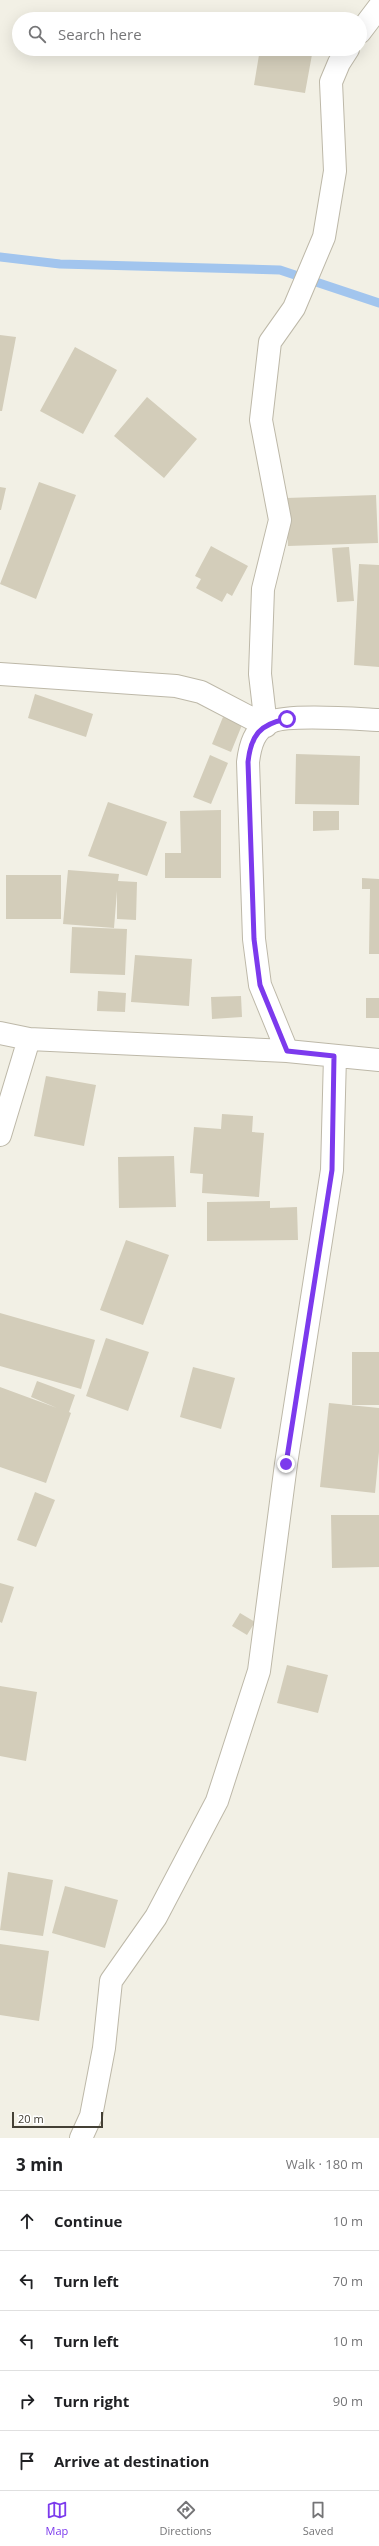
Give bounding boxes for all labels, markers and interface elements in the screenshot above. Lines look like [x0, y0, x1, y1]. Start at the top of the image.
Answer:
search box [12, 12, 367, 56]
icon: search [26, 23, 48, 45]
text: Search here [58, 24, 142, 44]
route start [278, 710, 296, 728]
route end [277, 1455, 295, 1473]
scale bar [12, 2110, 103, 2129]
text: 20 m [18, 2111, 44, 2126]
text: 3 min [16, 2153, 63, 2176]
text: Walk · 180 m [286, 2155, 363, 2173]
icon: ahead [16, 2210, 38, 2232]
text: Continue [54, 2211, 122, 2231]
text: 10 m [333, 2212, 363, 2230]
icon: left [16, 2270, 38, 2292]
text: Turn left [54, 2271, 119, 2291]
text: 70 m [333, 2272, 363, 2290]
icon: left [16, 2330, 38, 2352]
text: Turn left [54, 2331, 119, 2351]
text: 10 m [333, 2332, 363, 2350]
icon: right [16, 2390, 38, 2412]
text: Turn right [54, 2391, 129, 2411]
text: 90 m [333, 2392, 363, 2410]
icon: arrive [16, 2450, 38, 2472]
text: Arrive at destination [54, 2451, 209, 2471]
tab: Map [46, 2499, 68, 2538]
tab: Directions [160, 2499, 212, 2538]
tab: Saved [303, 2499, 333, 2538]

